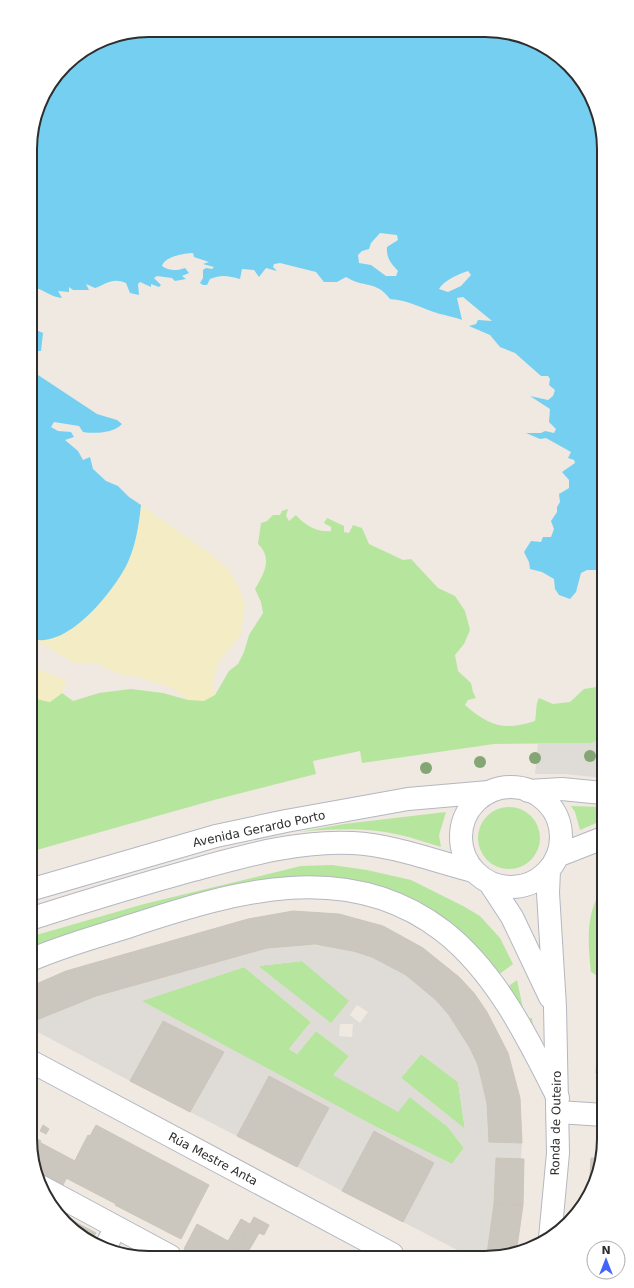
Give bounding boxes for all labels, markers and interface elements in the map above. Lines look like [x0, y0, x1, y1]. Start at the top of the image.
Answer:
street label: Avenida Gerardo Porto [191, 808, 327, 850]
street label: Ronda de Outeiro [548, 1070, 564, 1176]
street label: Rúa Mestre Anta [166, 1130, 260, 1188]
north arrow [586, 1240, 626, 1280]
text: N [601, 1244, 611, 1257]

